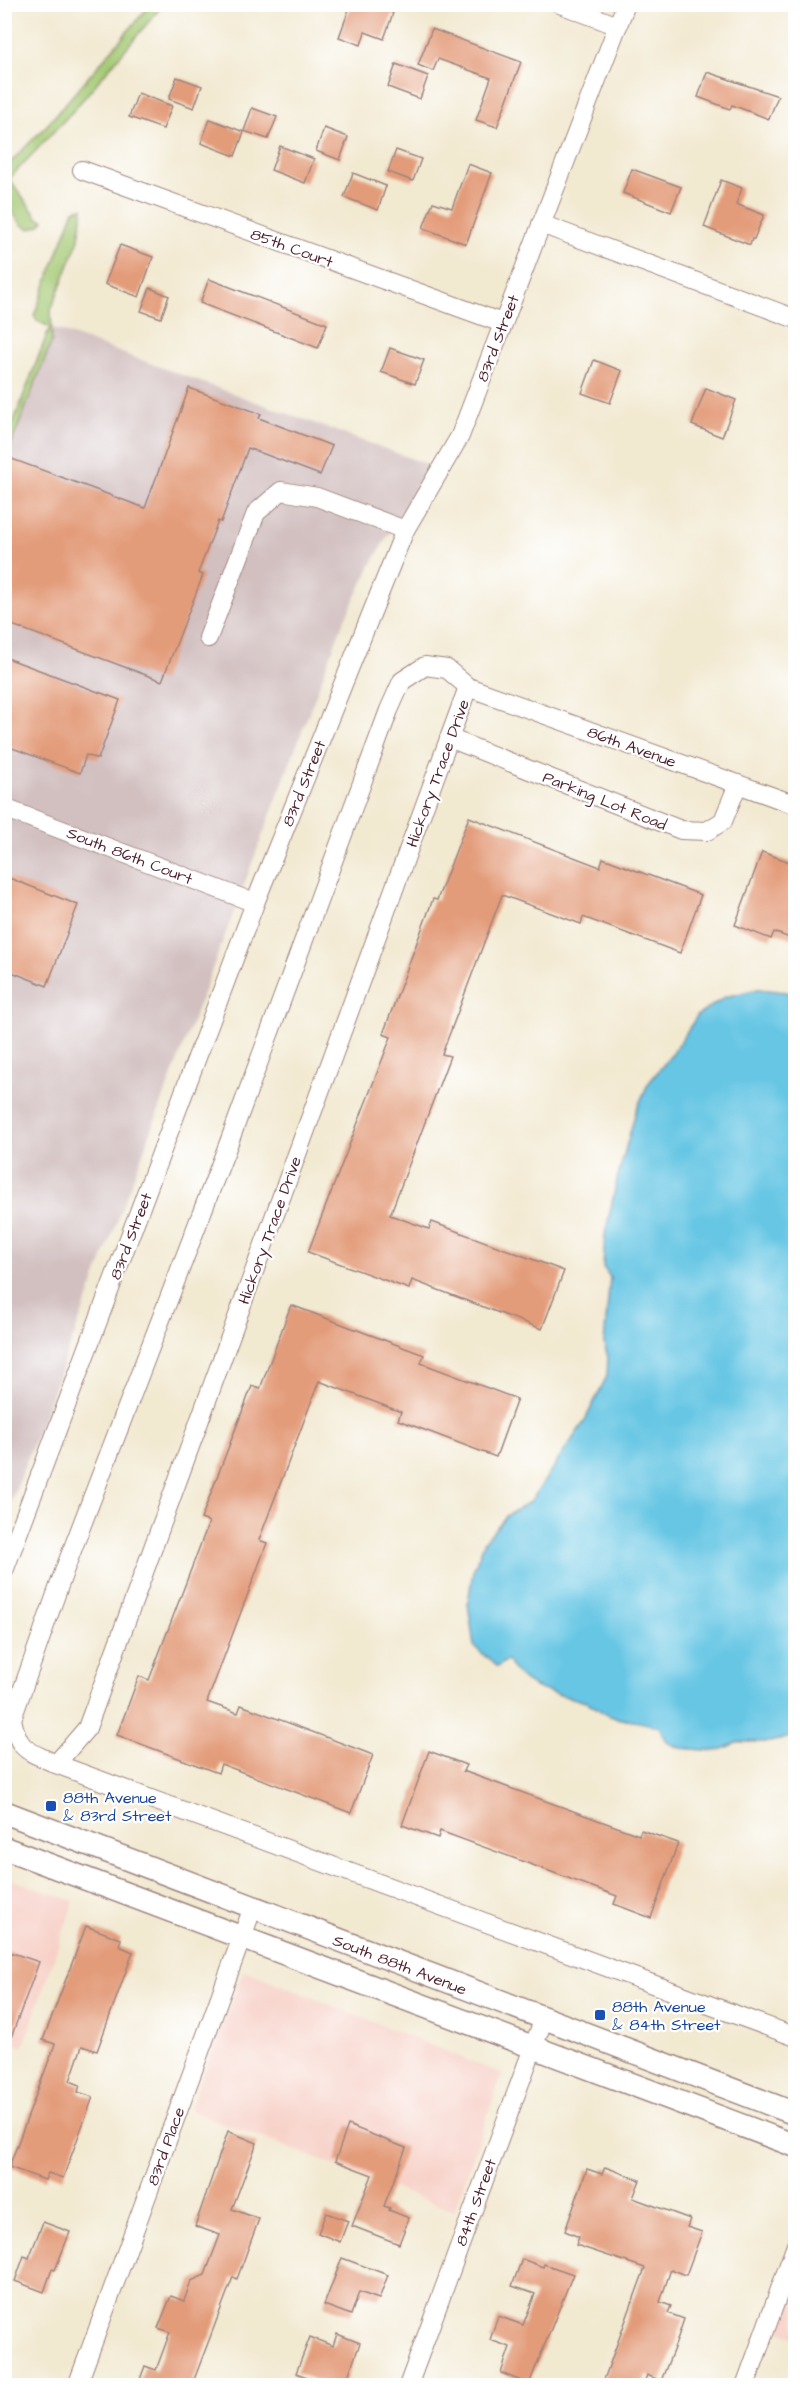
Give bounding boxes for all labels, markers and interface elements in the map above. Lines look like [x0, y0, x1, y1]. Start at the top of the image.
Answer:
street label: 85th Court [247, 223, 336, 273]
street label: 83rd Street [471, 291, 525, 385]
street label: Hickory Trace Drive [401, 696, 476, 851]
street label: 86th Avenue [584, 721, 680, 773]
street label: 83rd Street [277, 736, 331, 830]
street label: Parking Lot Road [539, 766, 670, 837]
street label: South 86th Court [64, 822, 196, 890]
street label: Hickory Trace Drive [233, 1153, 308, 1308]
street label: 83rd Street [104, 1189, 158, 1283]
place label: 88th Avenue & 83rd Street [63, 1787, 172, 1827]
marker: 88th Avenue & 83rd Street [44, 1799, 58, 1813]
street label: South 88th Avenue [330, 1929, 470, 2001]
place label: 88th Avenue & 84th Street [612, 1996, 721, 2036]
marker: 88th Avenue & 84th Street [593, 2008, 607, 2022]
street label: 83rd Place [142, 2104, 190, 2188]
street label: 84th Street [450, 2155, 502, 2249]

